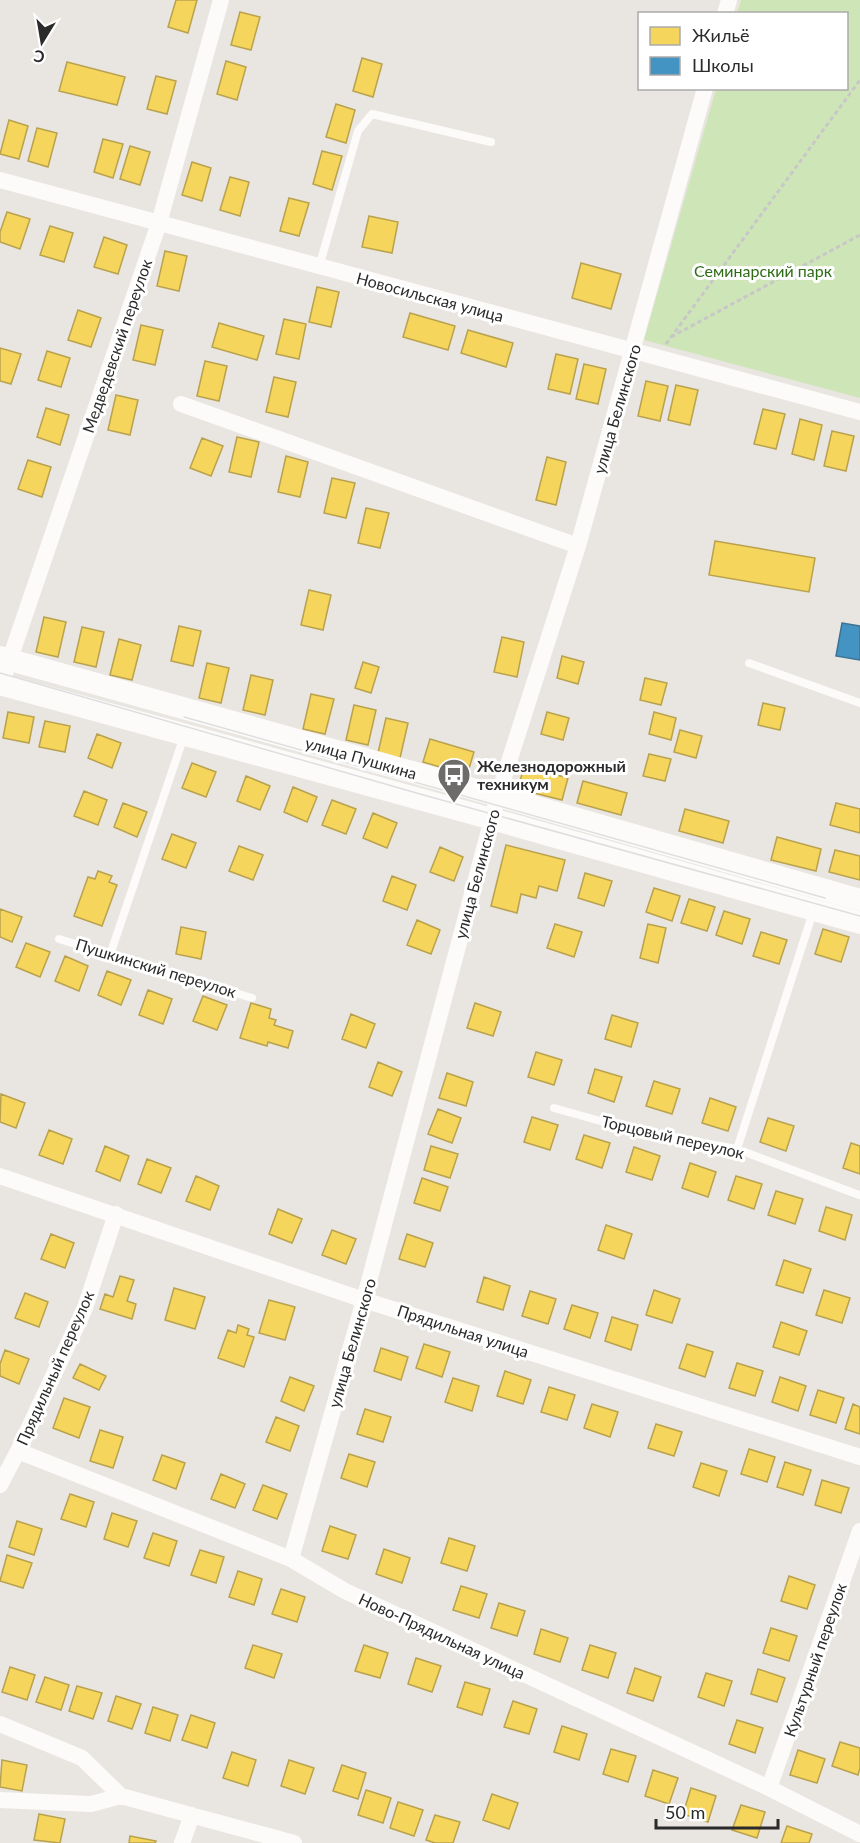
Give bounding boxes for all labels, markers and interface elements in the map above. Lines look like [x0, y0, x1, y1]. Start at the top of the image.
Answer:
north arrow [12, 12, 72, 72]
legend [638, 12, 848, 90]
text: Жильё [692, 24, 750, 46]
text: С [32, 47, 46, 68]
text: Школы [692, 54, 754, 76]
street label: Медведевский переулок [78, 256, 155, 435]
park label: Семинарский парк [694, 261, 833, 280]
street label: Новосильская улица [355, 268, 506, 325]
street label: улица Белинского [589, 342, 644, 476]
street label: улица Пушкина [303, 733, 419, 783]
place label: Железнодорожный техникум [477, 756, 626, 793]
bus stop icon: Железнодорожный техникум [436, 757, 472, 804]
street label: улица Белинского [450, 807, 503, 941]
street label: Пушкинский переулок [74, 934, 239, 1001]
street label: Торцовый переулок [600, 1111, 747, 1162]
street label: улица Белинского [324, 1276, 379, 1410]
street label: Прядильный переулок [12, 1287, 98, 1448]
street label: Прядильная улица [395, 1300, 531, 1361]
street label: Культурный переулок [779, 1580, 850, 1739]
street label: Ново-Прядильная улица [356, 1589, 528, 1682]
scale bar [656, 1792, 778, 1830]
text: 50 m [665, 1801, 705, 1823]

